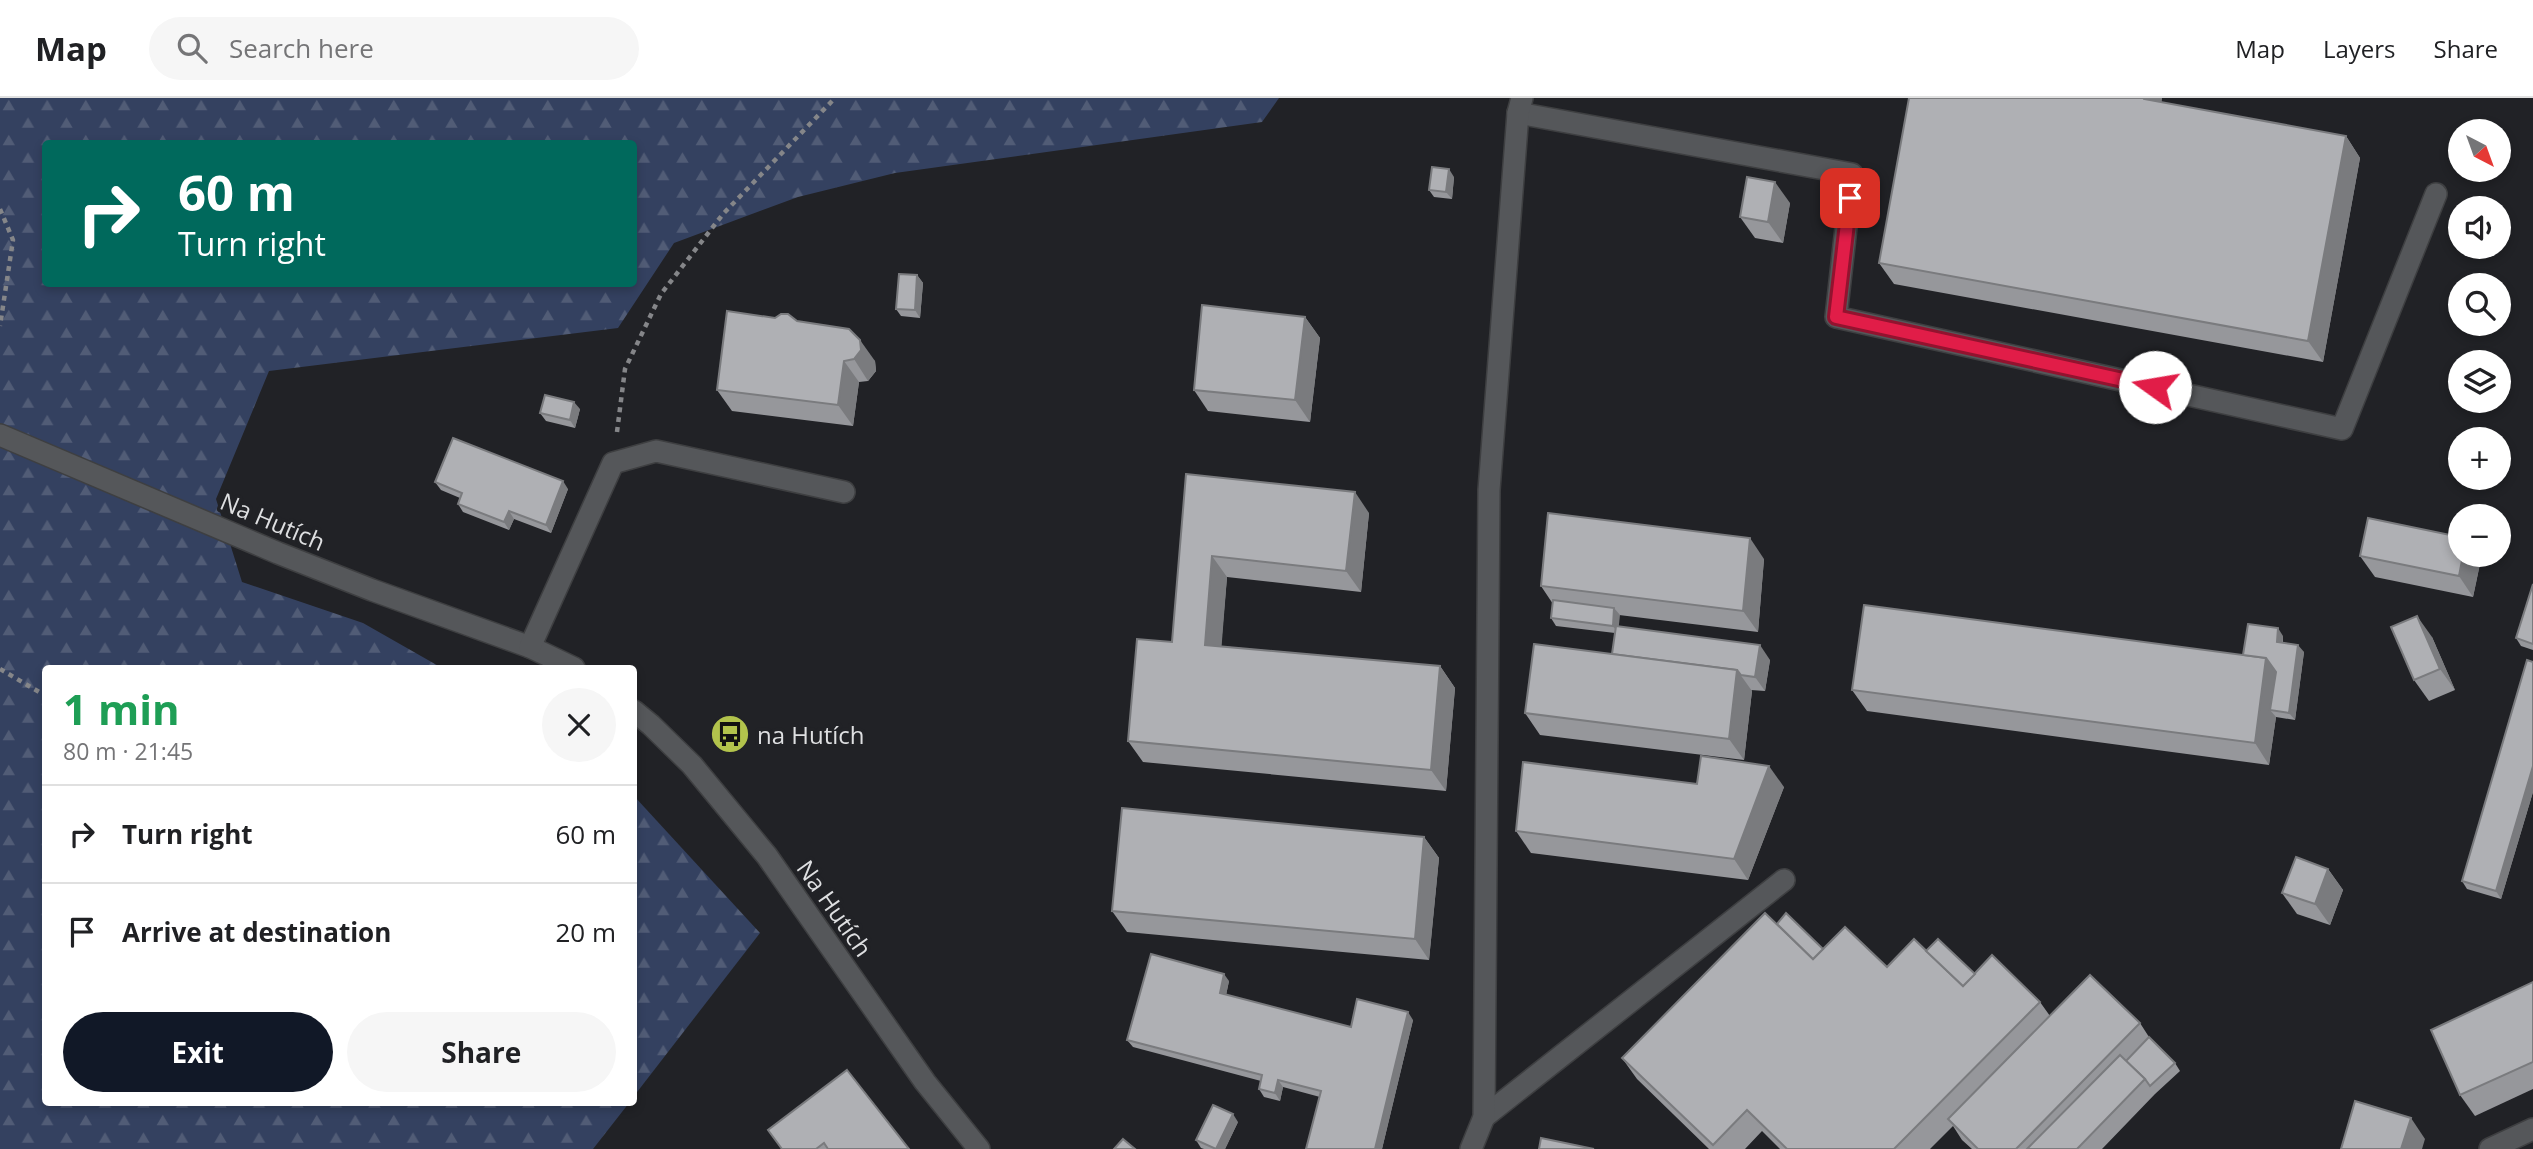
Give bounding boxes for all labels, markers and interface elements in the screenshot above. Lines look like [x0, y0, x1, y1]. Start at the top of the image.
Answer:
search box [149, 17, 639, 80]
text: Map [35, 26, 107, 71]
icon: search [173, 29, 211, 67]
text: Search here [229, 30, 374, 66]
text: Map [2235, 32, 2285, 65]
text: Layers [2323, 32, 2396, 65]
text: Share [2434, 32, 2498, 65]
north arrow [2448, 119, 2511, 182]
map controls [2448, 119, 2511, 567]
text: 60 m [178, 159, 295, 225]
icon: right [63, 168, 154, 259]
pin [1820, 168, 1880, 228]
icon: arrive [1831, 179, 1869, 217]
button: sound [2448, 196, 2511, 259]
text: Turn right [178, 222, 326, 265]
button: search [2448, 273, 2511, 336]
position arrow [2118, 350, 2192, 424]
button: layers [2448, 350, 2511, 413]
button: + [2448, 427, 2511, 490]
street label: Na Hutích [216, 484, 330, 558]
button: − [2448, 504, 2511, 567]
text: 1 min [63, 680, 180, 737]
button: close [542, 688, 616, 762]
bus stop icon: na Hutích [709, 713, 751, 755]
place label: na Hutích [757, 718, 865, 751]
text: 80 m · 21:45 [63, 735, 193, 767]
icon: right [63, 815, 101, 853]
text: Turn right [122, 816, 253, 852]
text: 60 m [555, 816, 616, 852]
street label: Na Hutích [790, 853, 880, 963]
icon: arrive [63, 913, 101, 951]
text: Arrive at destination [122, 914, 391, 950]
text: 20 m [555, 914, 616, 950]
button: Exit [63, 1012, 333, 1092]
button: Share [347, 1012, 616, 1092]

